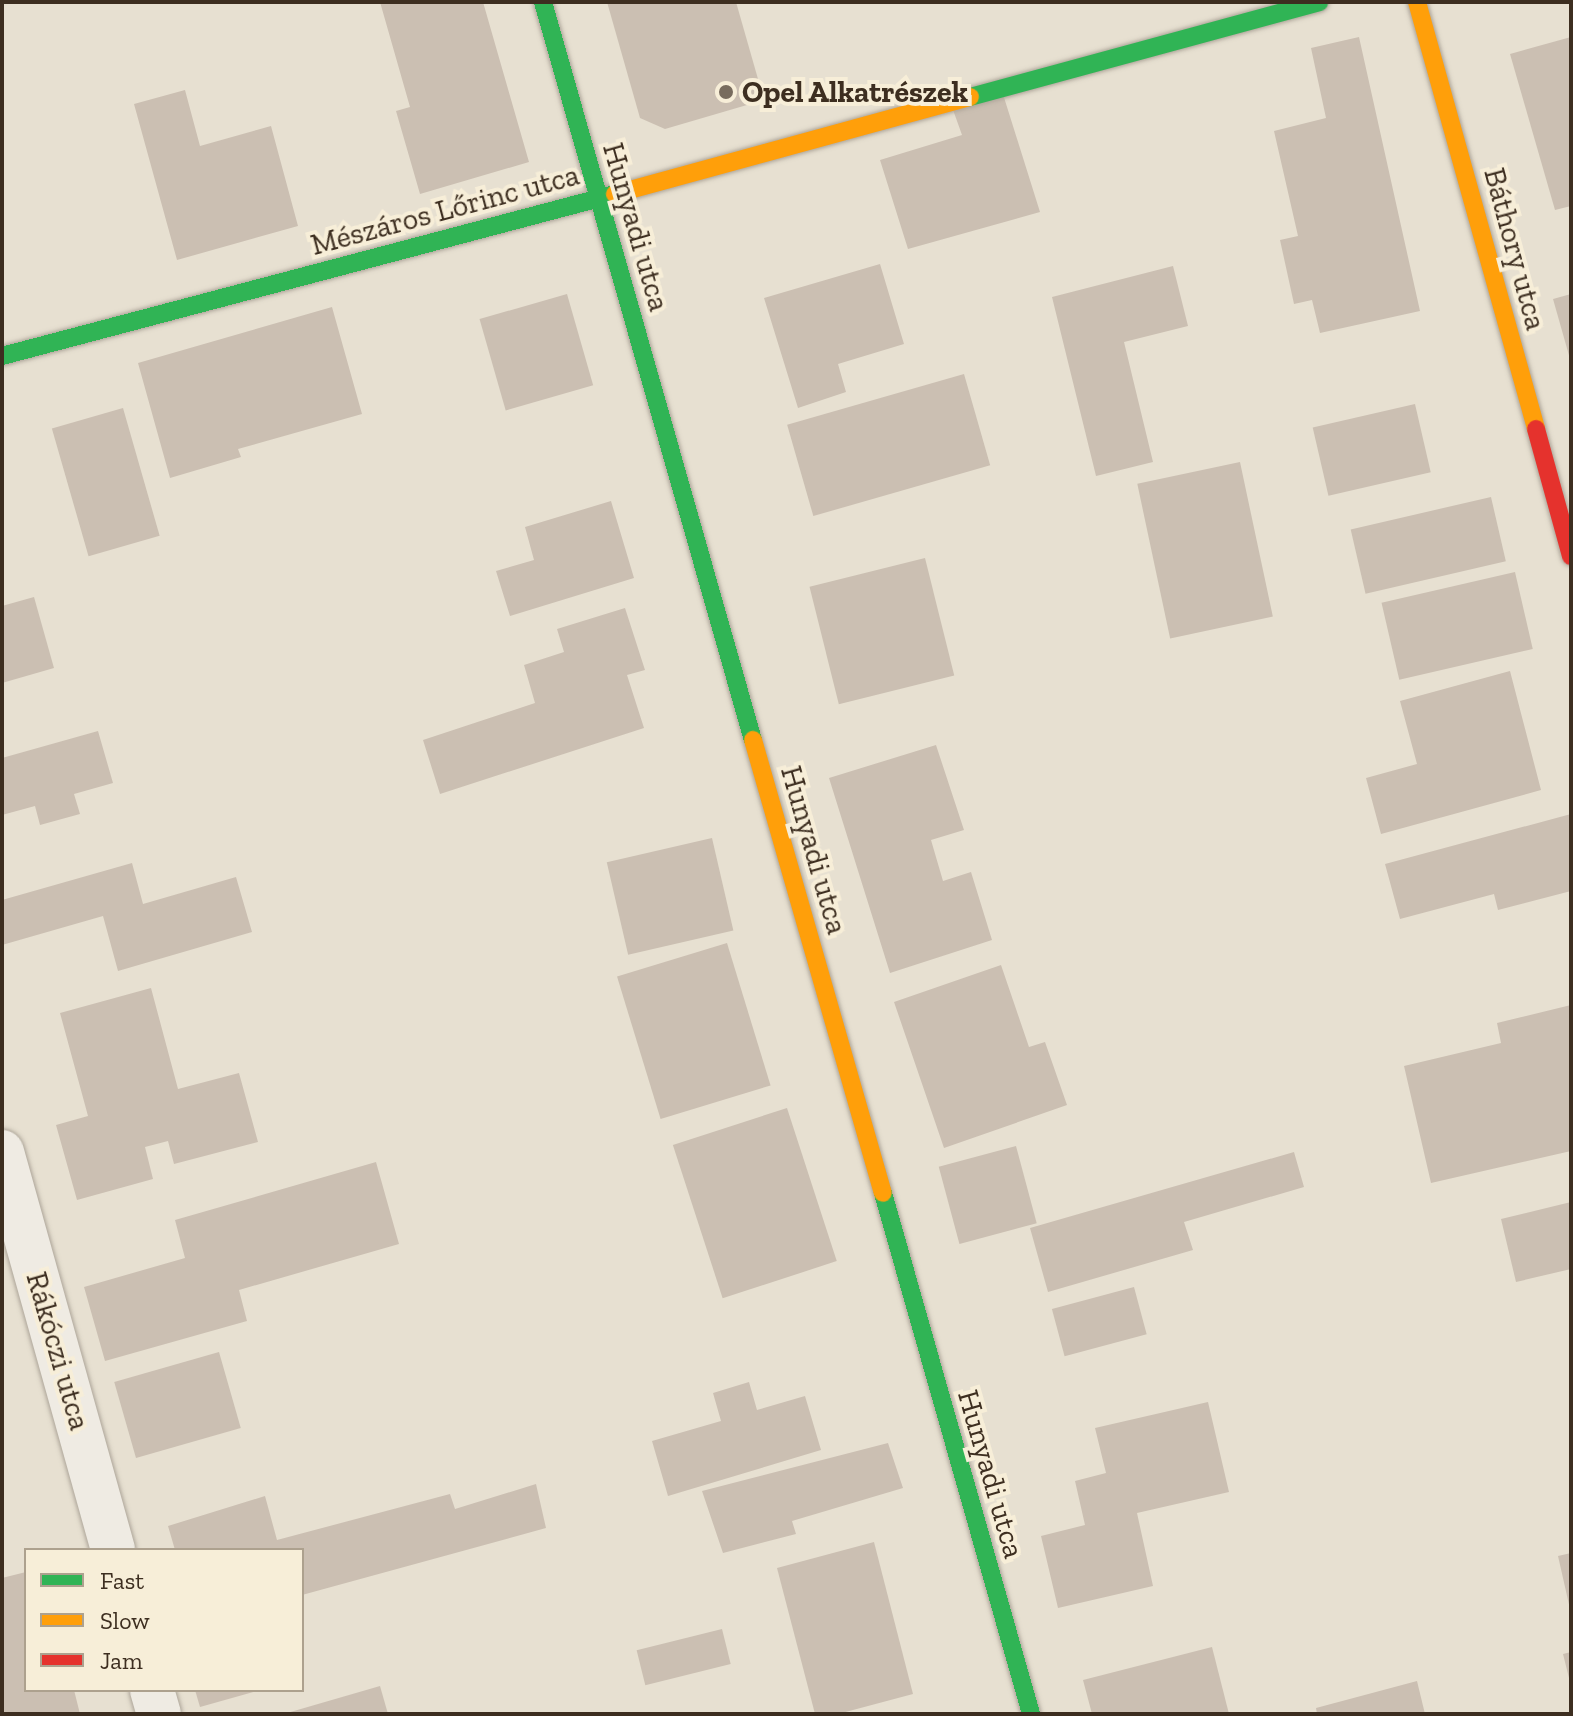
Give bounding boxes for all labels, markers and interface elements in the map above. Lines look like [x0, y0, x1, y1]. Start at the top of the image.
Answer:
place label: Opel Alkatrészek [742, 74, 969, 110]
marker: Opel Alkatrészek [717, 83, 735, 101]
street label: Hunyadi utca [595, 139, 677, 315]
street label: Mészáros Lőrinc utca [307, 157, 583, 263]
street label: Báthory utca [1476, 164, 1554, 334]
street label: Hunyadi utca [773, 762, 855, 938]
street label: Rákóczi utca [18, 1268, 98, 1434]
street label: Hunyadi utca [950, 1386, 1032, 1562]
legend [24, 1548, 304, 1692]
text: Fast [100, 1566, 144, 1595]
text: Slow [100, 1606, 150, 1635]
text: Jam [100, 1646, 143, 1675]

